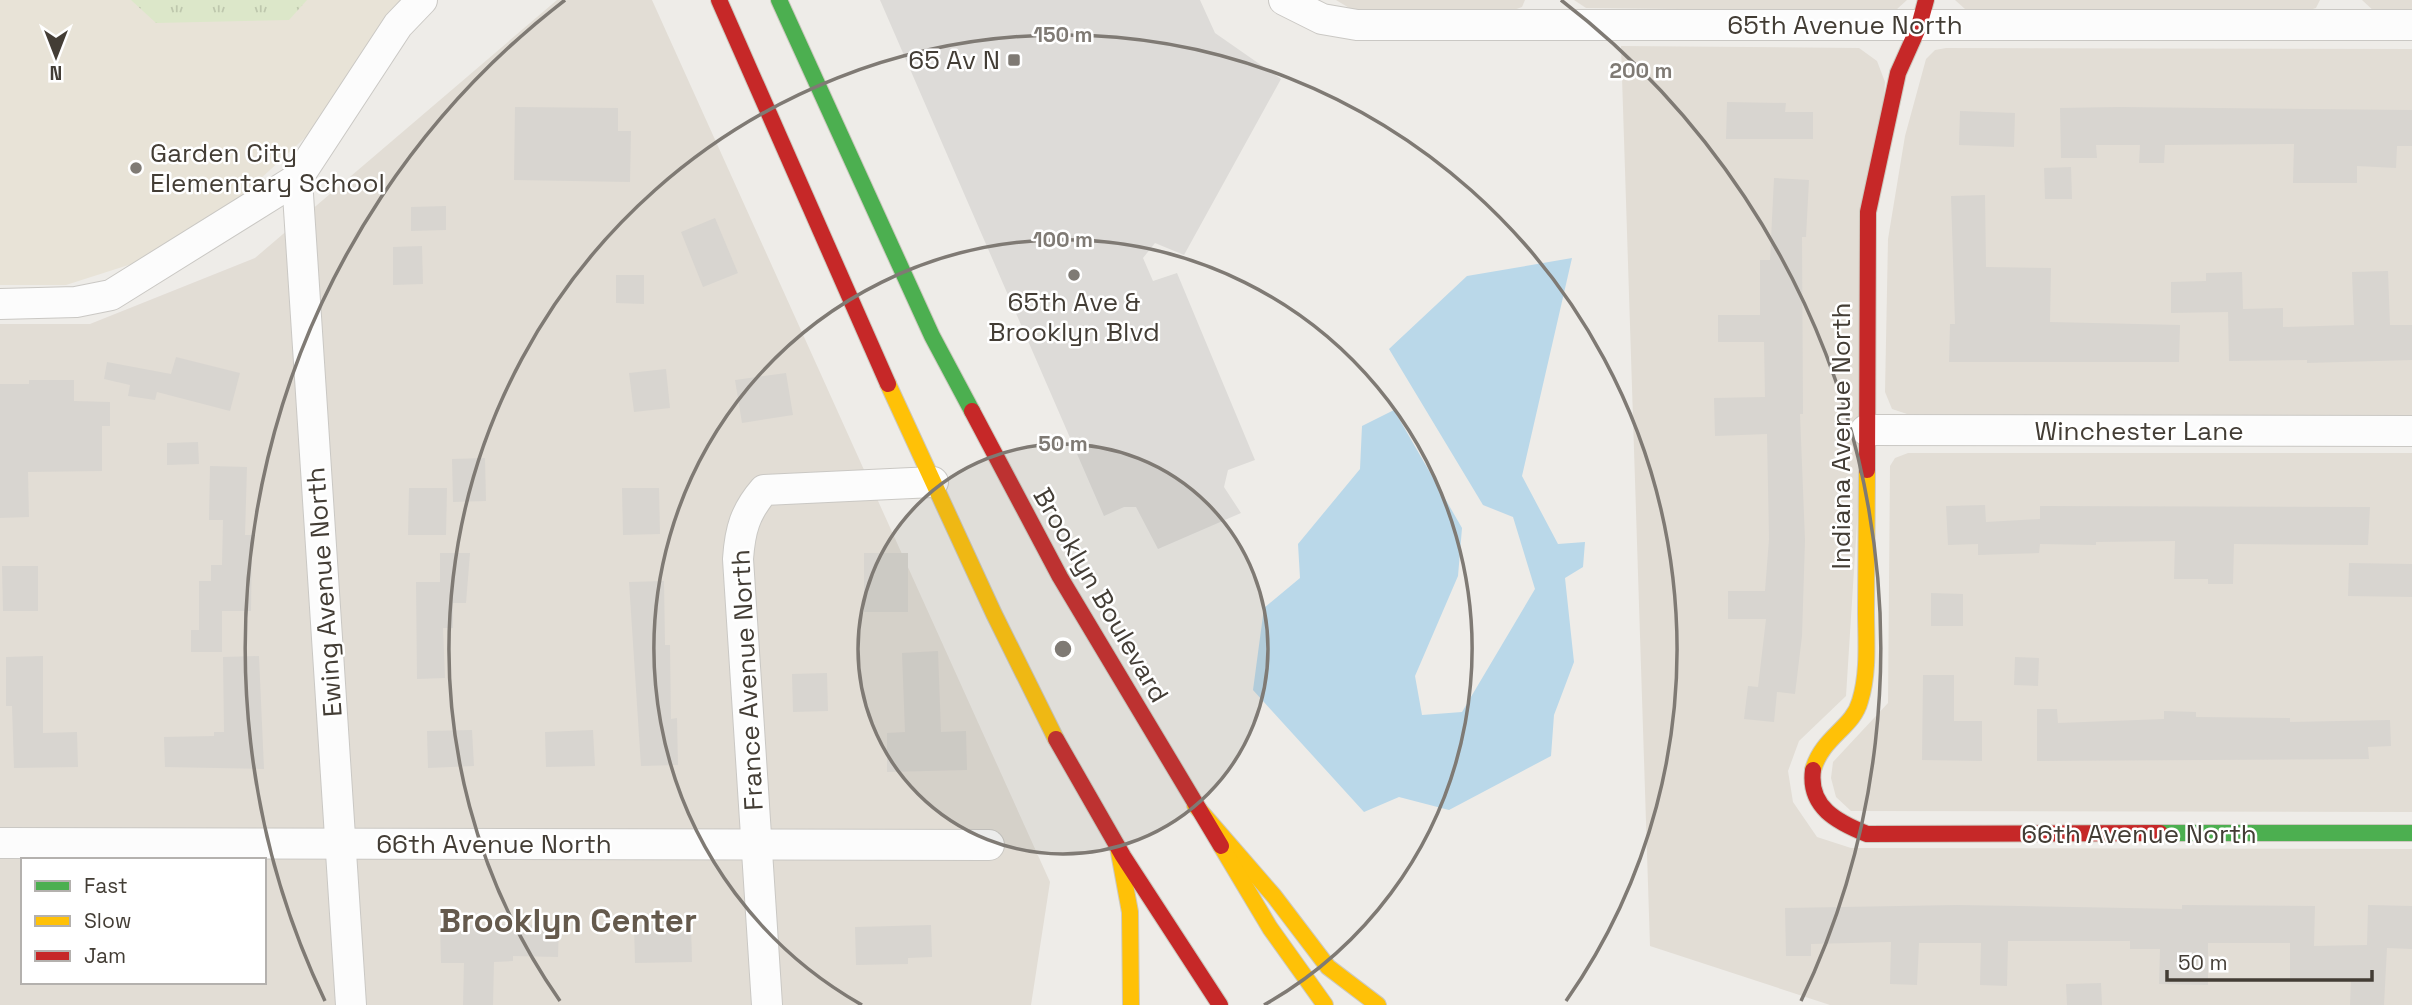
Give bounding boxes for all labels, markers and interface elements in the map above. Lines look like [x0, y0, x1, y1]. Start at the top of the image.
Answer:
street label: 65th Avenue North [1727, 8, 1963, 42]
north arrow [21, 21, 91, 91]
text: 150 m [1034, 21, 1092, 48]
place label: 65 Av N [908, 43, 1000, 77]
marker: 65 Av N [1006, 52, 1022, 68]
text: 200 m [1610, 57, 1672, 84]
text: N [50, 60, 62, 85]
place label: Garden City Elementary School [150, 136, 385, 200]
marker: Garden City Elementary School [128, 160, 144, 176]
text: 100 m [1033, 226, 1093, 253]
marker: 65th Ave & Brooklyn Blvd [1066, 267, 1082, 283]
place label: 65th Ave & Brooklyn Blvd [988, 285, 1160, 349]
street label: Indiana Avenue North [1824, 302, 1858, 570]
street label: Winchester Lane [2034, 414, 2244, 448]
text: 50 m [1038, 430, 1088, 457]
street label: Ewing Avenue North [298, 466, 350, 718]
street label: Brooklyn Boulevard [1026, 481, 1176, 709]
street label: France Avenue North [723, 549, 771, 811]
centre of rings [1051, 637, 1075, 661]
street label: 66th Avenue North [2021, 817, 2257, 851]
street label: 66th Avenue North [376, 827, 612, 861]
legend [21, 858, 266, 984]
text: Fast [84, 872, 128, 899]
district label: Brooklyn Center [439, 900, 697, 942]
text: Slow [84, 907, 132, 934]
scale bar [2167, 939, 2372, 983]
text: Jam [84, 942, 126, 969]
text: 50 m [2178, 949, 2228, 976]

